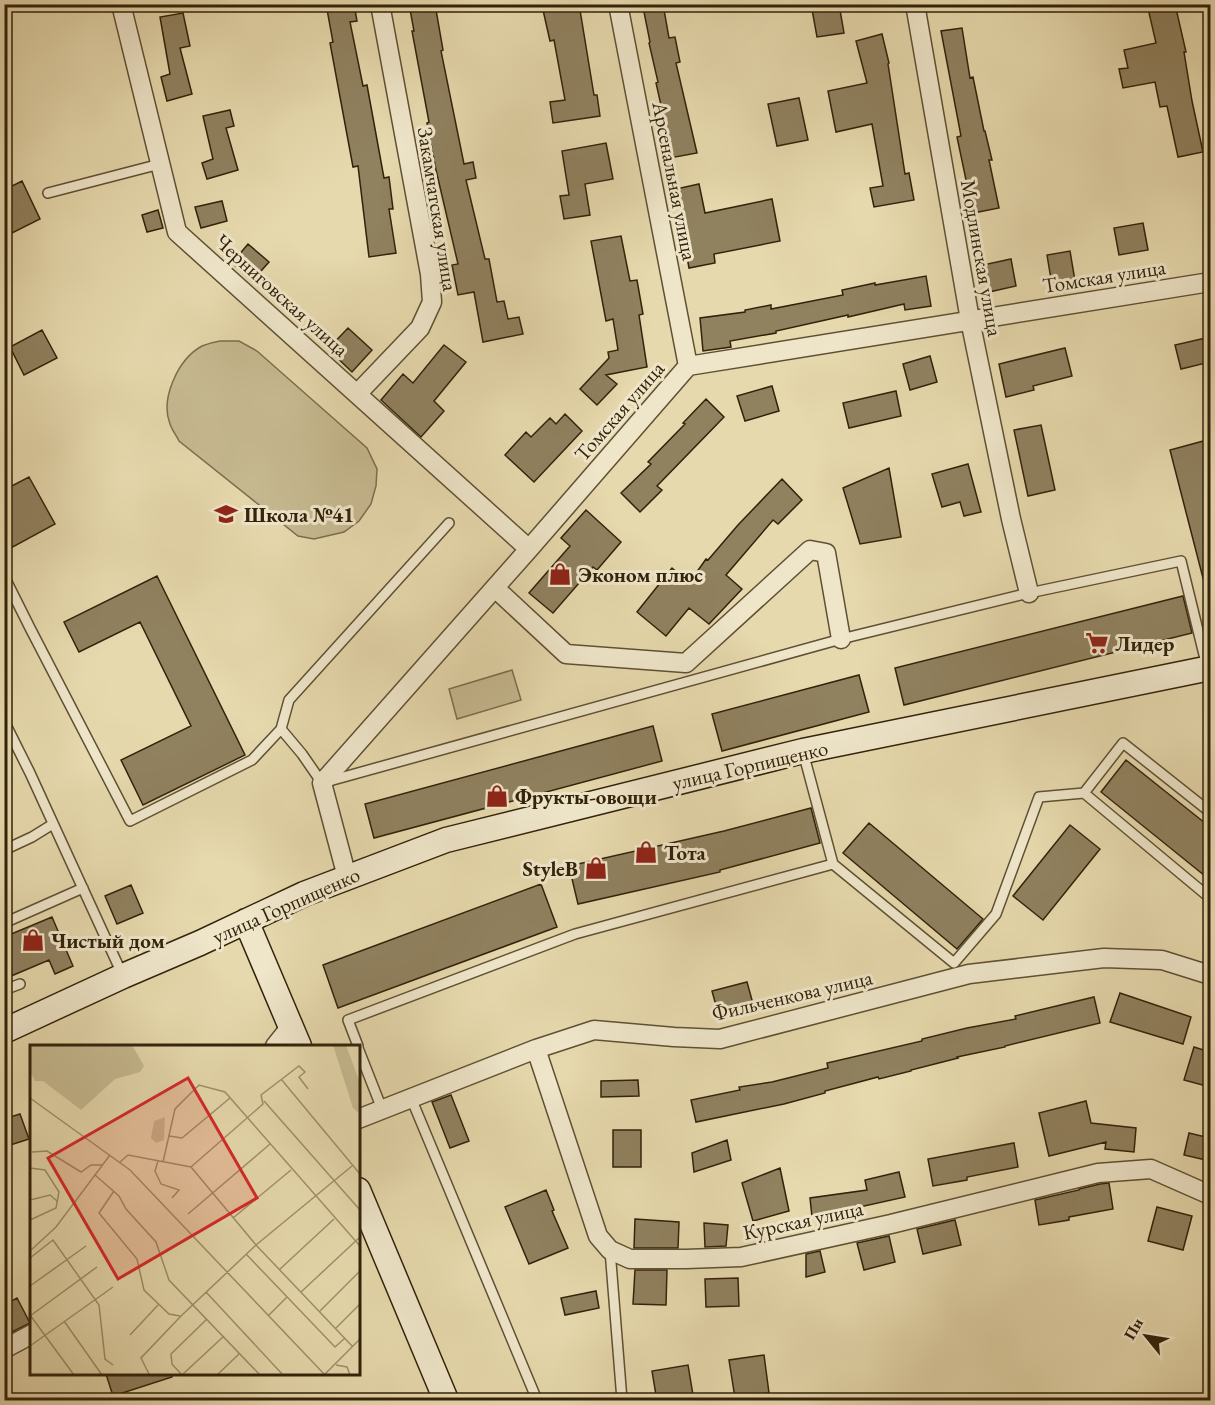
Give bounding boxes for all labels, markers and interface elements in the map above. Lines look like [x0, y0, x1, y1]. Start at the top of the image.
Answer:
street label: Арсенальная улица [646, 98, 704, 263]
street label: Закамчатская улица [412, 125, 464, 294]
street label: Модлинская улица [955, 177, 1009, 339]
street label: Черниговская улица [209, 228, 355, 363]
street label: Томская улица [1041, 253, 1168, 299]
street label: Томская улица [568, 355, 670, 467]
school or university icon: Школа №41 [213, 501, 239, 527]
place label: Школа №41 [244, 501, 354, 528]
shop icon: Эконом плюс [547, 561, 573, 587]
place label: Эконом плюс [578, 561, 703, 588]
supermarket icon: Лидер [1084, 630, 1110, 656]
place label: Лидер [1115, 630, 1175, 657]
street label: улица Горпищенко [670, 734, 830, 796]
shop icon: Фрукты-овощи [484, 783, 510, 809]
place label: Фрукты-овощи [515, 783, 657, 810]
shop icon: Тота [633, 839, 659, 865]
place label: Тота [664, 839, 707, 866]
place label: StyleB [522, 855, 578, 882]
shop icon: StyleB [583, 855, 609, 881]
street label: улица Горпищенко [208, 860, 364, 950]
shop icon: Чистый дом [20, 927, 46, 953]
place label: Чистый дом [51, 927, 165, 954]
street label: Фильченкова улица [709, 963, 876, 1027]
inset map [30, 1045, 360, 1375]
street label: Курская улица [740, 1194, 866, 1246]
north arrow [1116, 1306, 1176, 1366]
text: Пн [1119, 1314, 1148, 1343]

